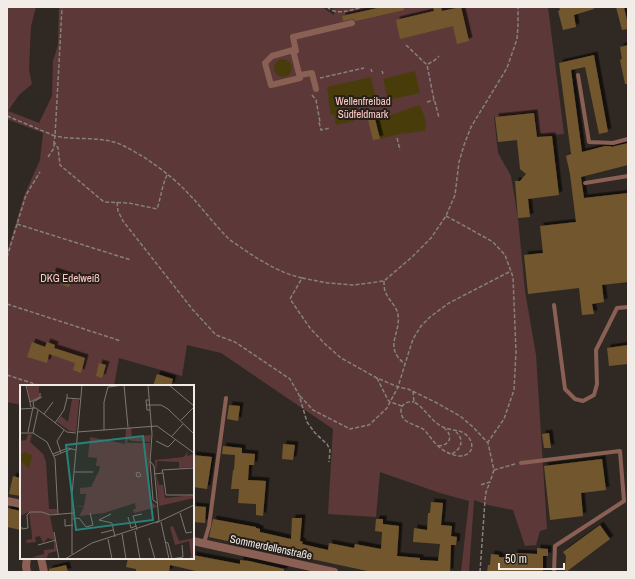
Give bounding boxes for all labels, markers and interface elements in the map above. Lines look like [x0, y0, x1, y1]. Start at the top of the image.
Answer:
park label: Wellenfreibad Südfeldmark [335, 94, 391, 121]
park label: DKG Edelweiß [40, 271, 100, 285]
inset map [20, 385, 194, 559]
street label: Sommerdellenstraße [229, 531, 313, 563]
scale bar [499, 545, 564, 571]
text: 50 m [505, 551, 527, 567]

